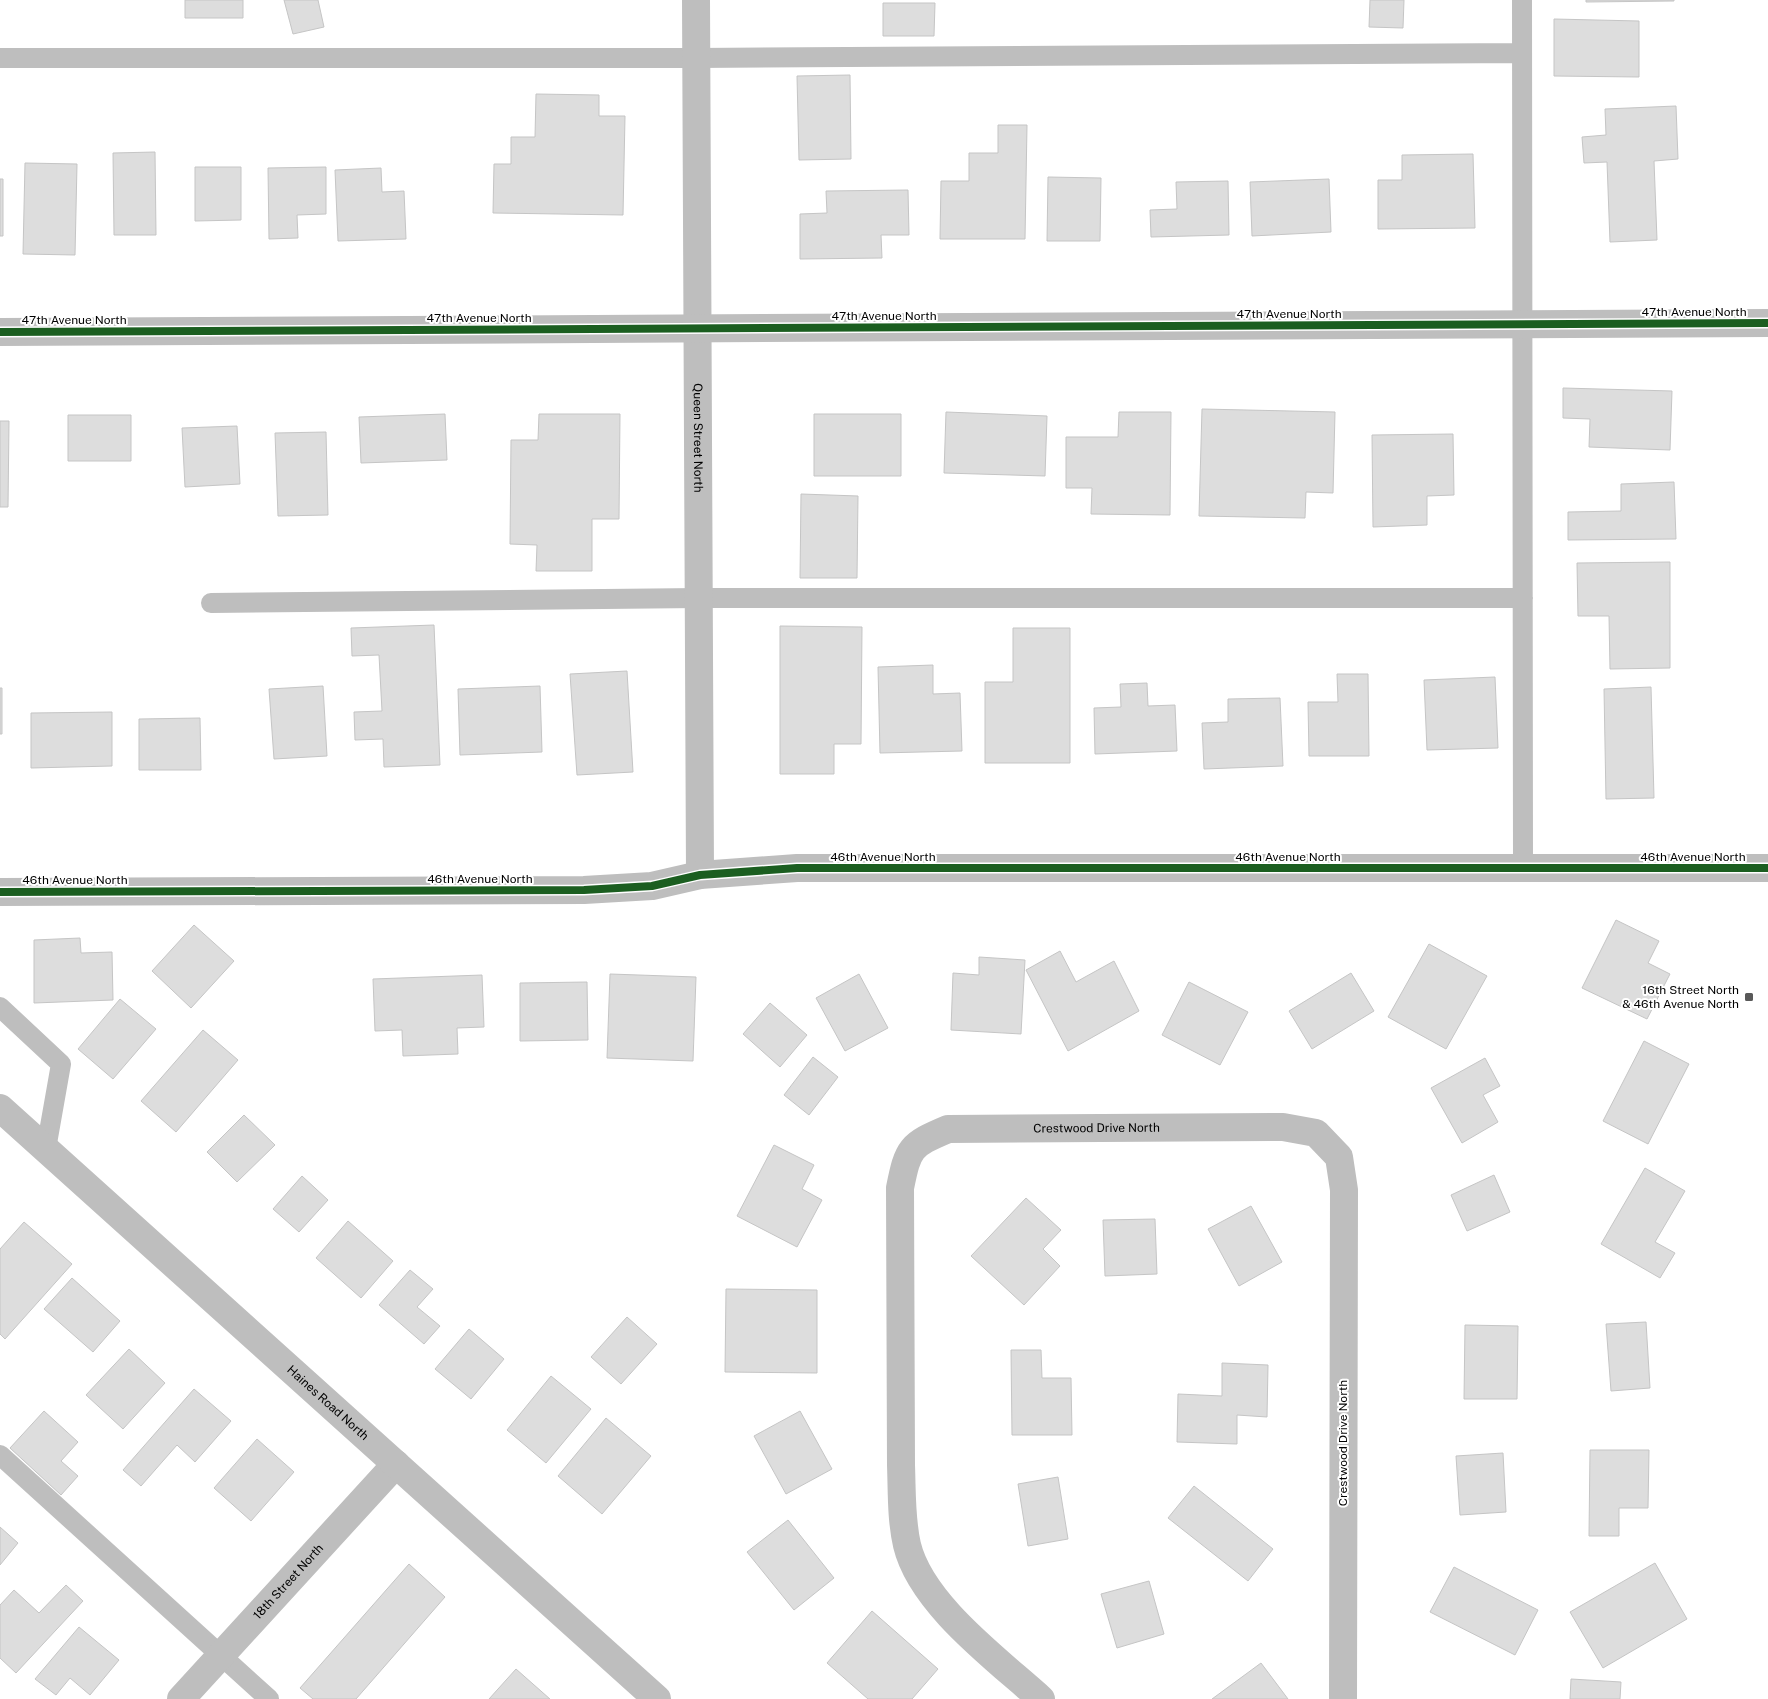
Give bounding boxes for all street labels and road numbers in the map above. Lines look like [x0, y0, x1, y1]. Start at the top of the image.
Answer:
street label: 47th Avenue North [1641, 305, 1747, 319]
street label: 47th Avenue North [1236, 307, 1342, 321]
street label: 47th Avenue North [831, 309, 937, 323]
street label: 47th Avenue North [426, 311, 532, 325]
street label: 47th Avenue North [21, 313, 127, 327]
street label: Queen Street North [691, 383, 705, 493]
street label: 46th Avenue North [830, 850, 936, 864]
street label: 46th Avenue North [1235, 850, 1341, 864]
street label: 46th Avenue North [1640, 850, 1746, 864]
street label: 46th Avenue North [427, 872, 533, 886]
street label: 46th Avenue North [22, 873, 128, 887]
street label: Crestwood Drive North [1033, 1121, 1160, 1135]
street label: Haines Road North [284, 1363, 372, 1443]
street label: Crestwood Drive North [1336, 1380, 1350, 1506]
street label: 18th Street North [250, 1541, 326, 1622]

